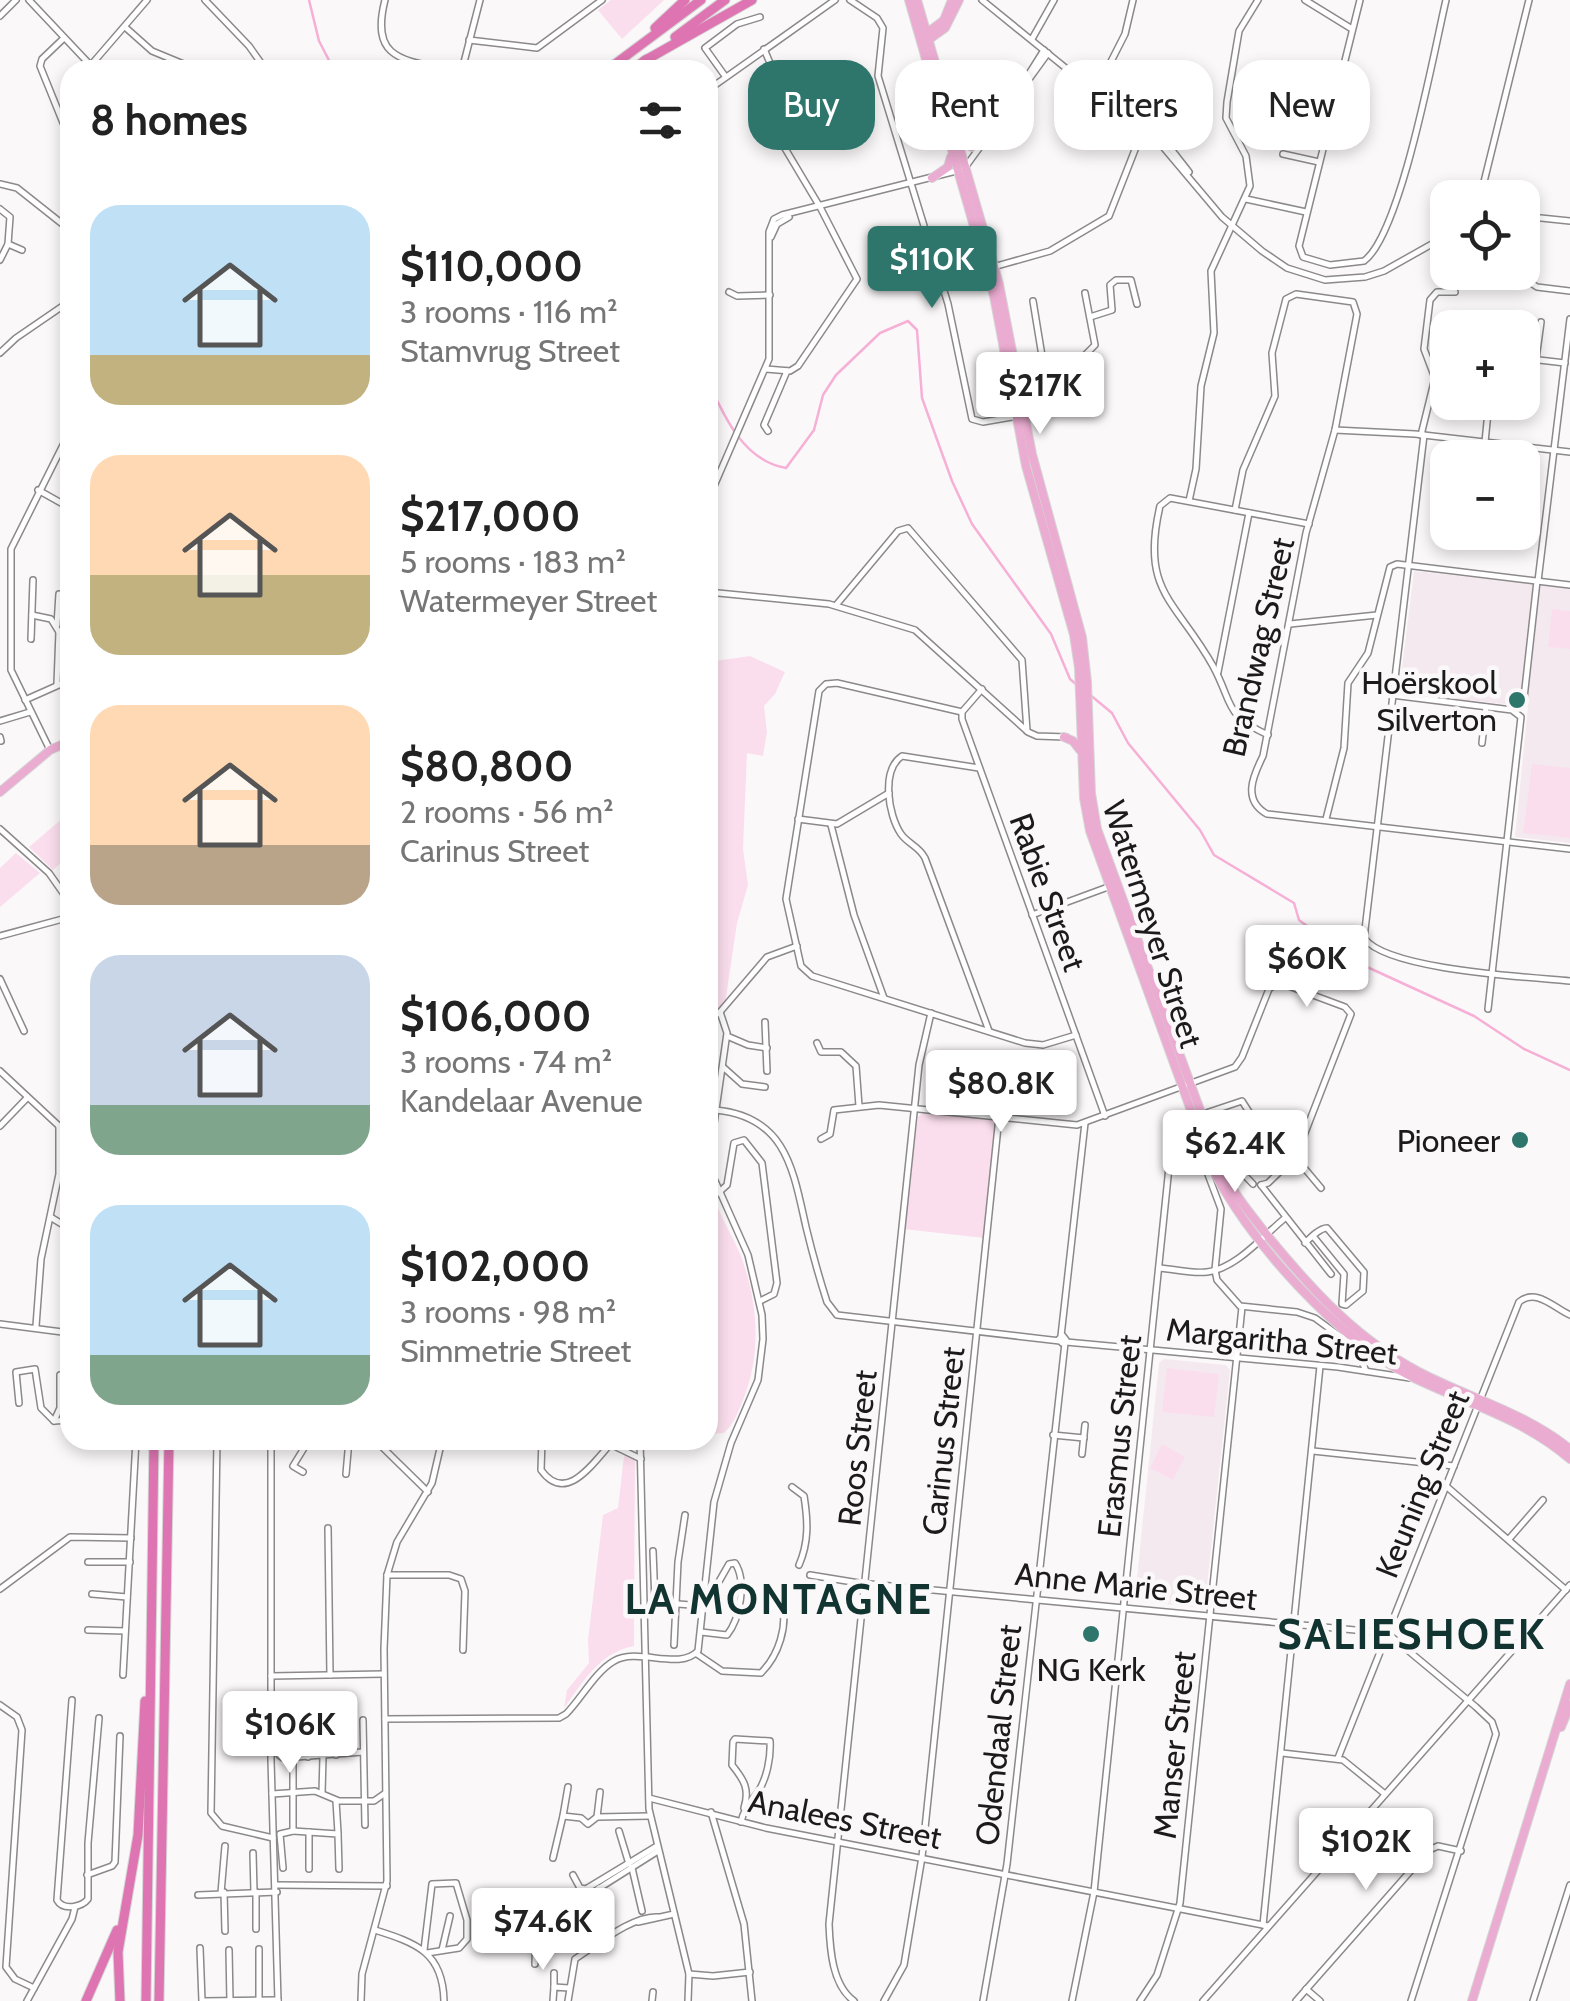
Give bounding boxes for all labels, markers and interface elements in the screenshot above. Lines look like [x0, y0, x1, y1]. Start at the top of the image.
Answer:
chip: Buy [748, 60, 875, 150]
chip: Rent [895, 60, 1034, 150]
chip: Filters [1054, 60, 1213, 150]
chip: New [1233, 60, 1370, 150]
icon: filters [633, 93, 688, 148]
text: 8 homes [90, 94, 248, 146]
map controls [1430, 180, 1540, 550]
button: locate [1430, 180, 1540, 290]
pin: $110K [862, 226, 1002, 311]
text: $110K [890, 239, 974, 278]
text: $110,000 [400, 240, 583, 292]
icon: home [170, 245, 290, 365]
text: 3 rooms · 116 m² [400, 292, 618, 331]
button: + [1430, 310, 1540, 420]
text: Stamvrug Street [400, 331, 620, 370]
pin: $217K [970, 352, 1110, 437]
text: $217K [998, 365, 1082, 404]
button: − [1430, 440, 1540, 550]
text: $217,000 [400, 490, 580, 542]
icon: home [170, 495, 290, 615]
street label: Brandwag Street [1214, 533, 1302, 760]
text: 5 rooms · 183 m² [400, 542, 626, 581]
text: Watermeyer Street [400, 581, 657, 620]
place label: Hoërskool Silverton [1361, 663, 1497, 739]
marker: Hoërskool Silverton [1506, 689, 1528, 711]
text: $80,800 [400, 740, 573, 792]
icon: home [170, 745, 290, 865]
text: 2 rooms · 56 m² [400, 792, 614, 831]
street label: Watermeyer Street [1095, 796, 1211, 1053]
street label: Rabie Street [1001, 808, 1095, 976]
text: Carinus Street [400, 831, 589, 870]
pin: $60K [1248, 925, 1366, 1010]
text: $60K [1267, 938, 1347, 977]
text: $106,000 [400, 990, 591, 1042]
icon: home [170, 995, 290, 1115]
text: 3 rooms · 74 m² [400, 1042, 612, 1081]
pin: $80.8K [920, 1050, 1082, 1135]
text: $80.8K [948, 1063, 1054, 1102]
text: Kandelaar Avenue [400, 1081, 643, 1120]
pin: $62.4K [1154, 1110, 1316, 1195]
place label: Pioneer [1397, 1121, 1501, 1160]
text: $62.4K [1185, 1123, 1285, 1162]
marker: Pioneer [1509, 1129, 1531, 1151]
text: $102,000 [400, 1240, 590, 1292]
icon: home [170, 1245, 290, 1365]
text: 3 rooms · 98 m² [400, 1292, 616, 1331]
street label: Margaritha Street [1164, 1309, 1400, 1373]
text: Simmetrie Street [400, 1331, 631, 1370]
street label: Erasmus Street [1089, 1333, 1149, 1539]
street label: Carinus Street [914, 1345, 972, 1537]
street label: Roos Street [829, 1368, 885, 1528]
street label: Keuning Street [1367, 1385, 1477, 1583]
street label: Anne Marie Street [1013, 1554, 1259, 1618]
district label: LA MONTAGNE [625, 1573, 933, 1625]
district label: SALIESHOEK [1277, 1608, 1547, 1660]
street label: Odendaal Street [967, 1622, 1029, 1847]
marker: NG Kerk [1080, 1623, 1102, 1645]
street label: Manser Street [1145, 1649, 1203, 1841]
place label: NG Kerk [1036, 1650, 1146, 1689]
pin: $106K [220, 1691, 360, 1776]
text: $106K [244, 1704, 336, 1743]
street label: Analees Street [745, 1781, 945, 1857]
pin: $102K [1296, 1808, 1436, 1893]
text: $102K [1321, 1821, 1411, 1860]
pin: $74.6K [462, 1888, 624, 1973]
text: $74.6K [494, 1901, 592, 1940]

